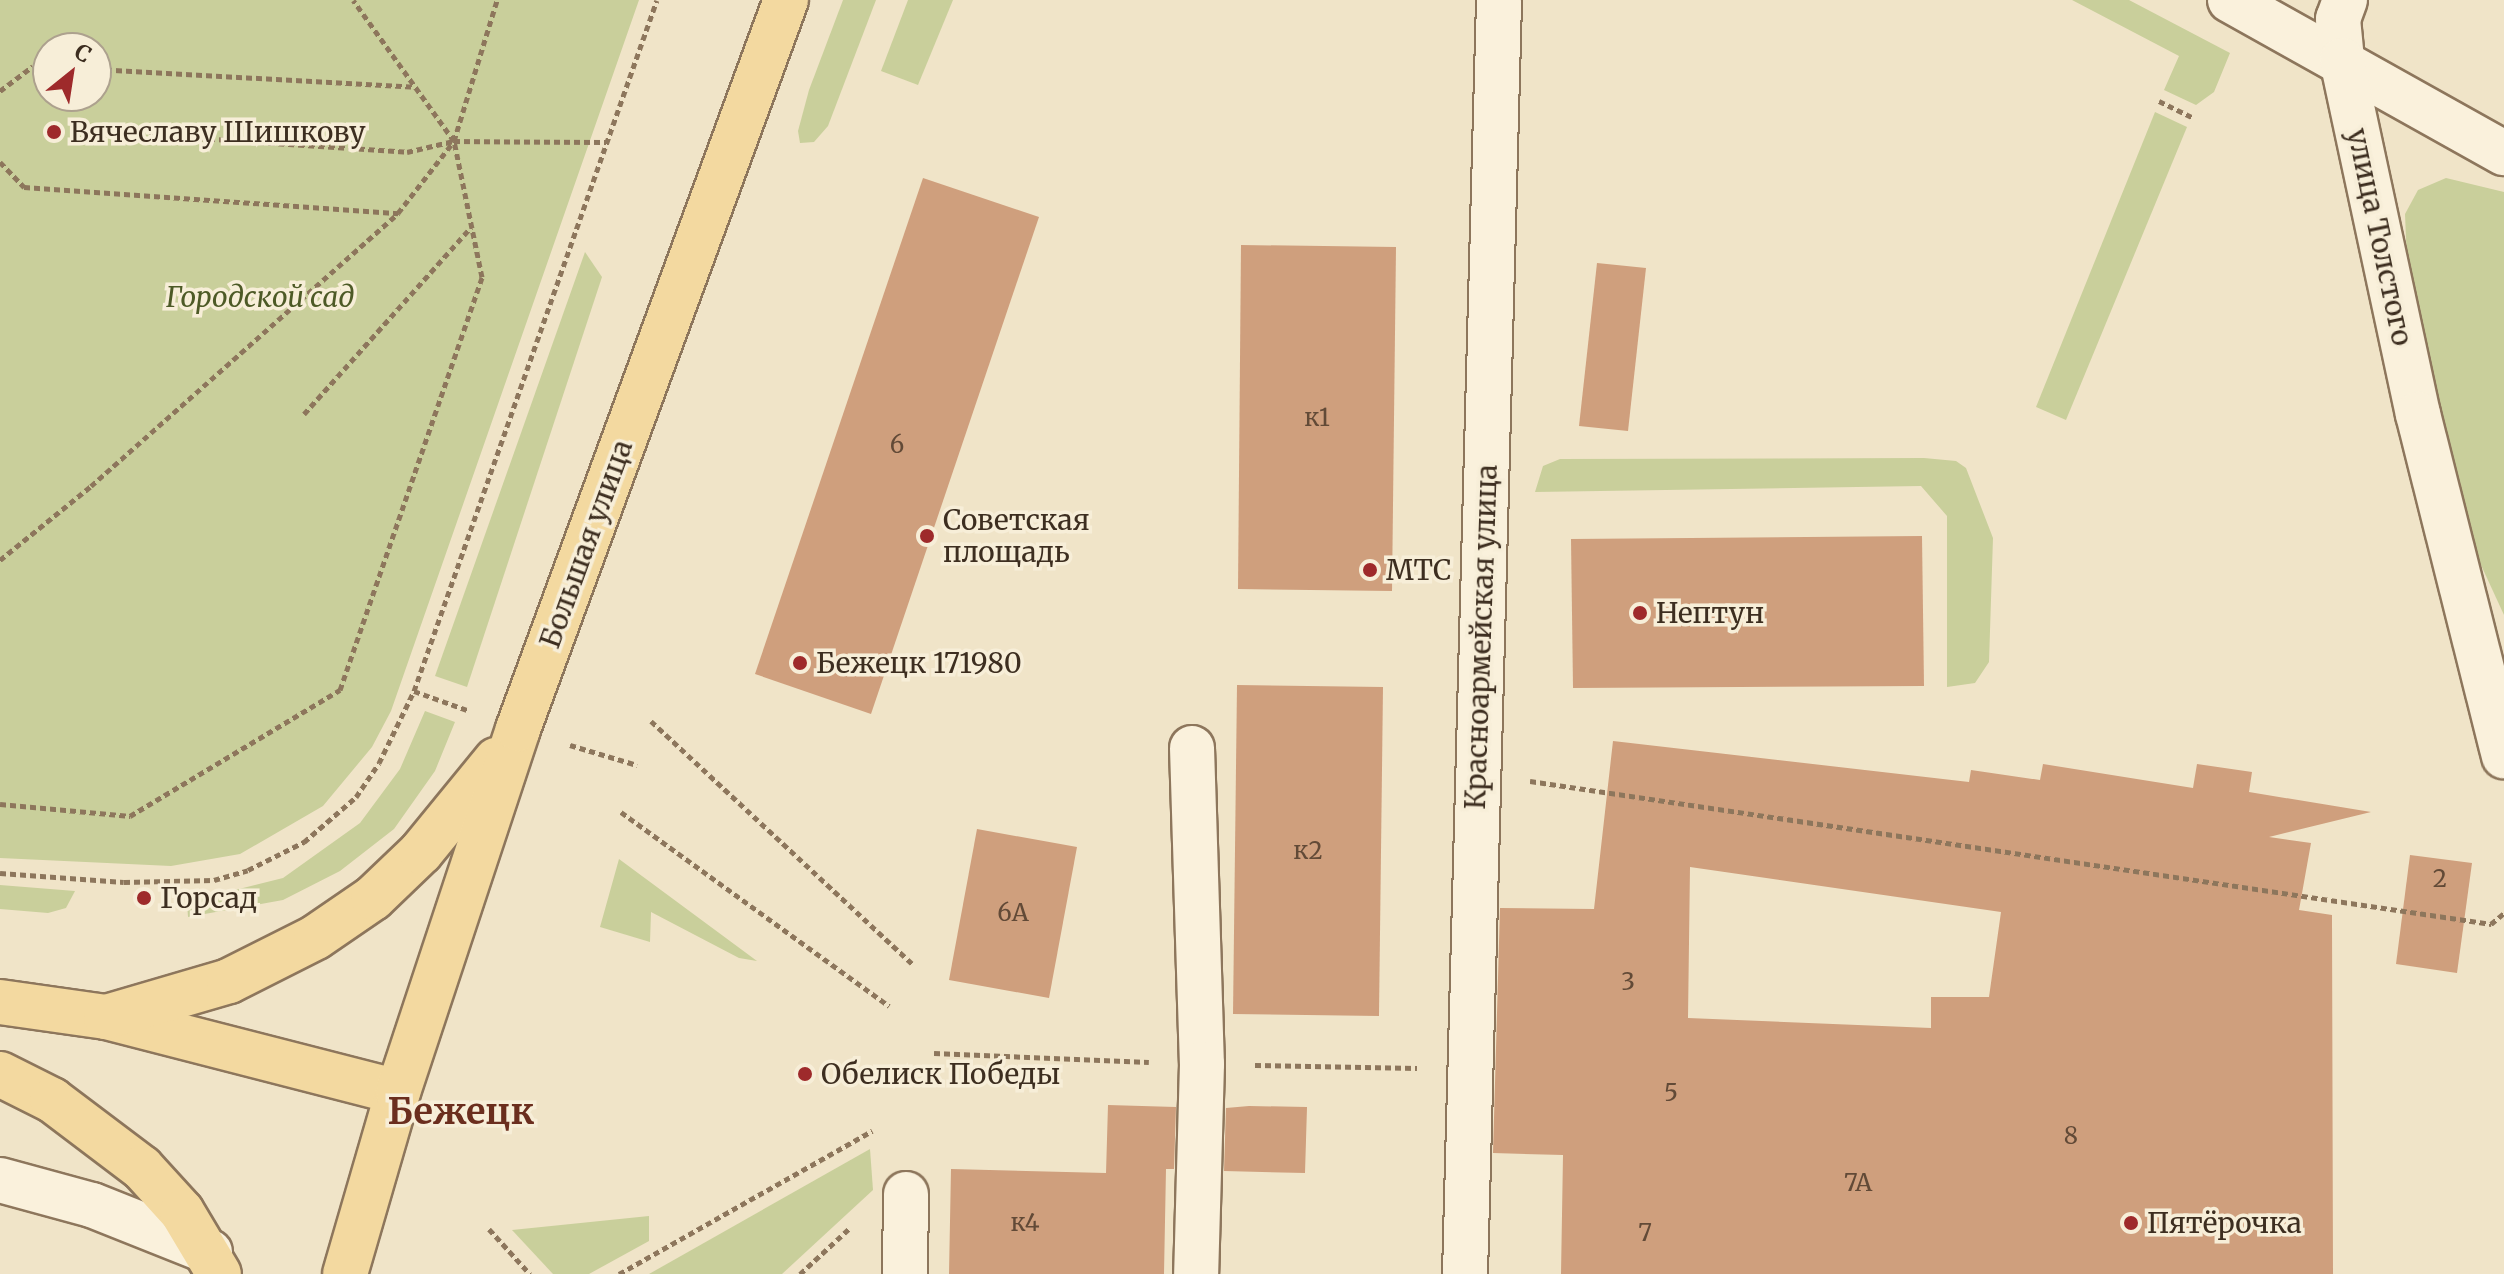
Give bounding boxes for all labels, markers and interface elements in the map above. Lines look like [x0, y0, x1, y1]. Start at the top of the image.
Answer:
north arrow [32, 32, 112, 112]
text: С [70, 37, 96, 69]
place label: Вячеславу Шишкову [70, 115, 366, 149]
marker: Вячеславу Шишкову [45, 123, 63, 141]
street label: улица Толстого [2341, 125, 2419, 349]
park label: Городской сад [166, 280, 354, 314]
house number: к1 [1304, 404, 1330, 432]
house number: 6 [890, 431, 904, 459]
street label: Большая улица [533, 435, 639, 653]
street label: Красноармейская улица [1458, 464, 1504, 810]
place label: Советская площадь [943, 503, 1090, 569]
marker: Советская площадь [918, 527, 936, 545]
place label: МТС [1386, 553, 1451, 587]
marker: МТС [1361, 561, 1379, 579]
place label: Нептун [1656, 596, 1764, 630]
marker: Нептун [1631, 604, 1649, 622]
place label: Бежецк 171980 [816, 646, 1022, 680]
marker: Бежецк 171980 [791, 654, 809, 672]
house number: к2 [1293, 837, 1323, 865]
house number: 2 [2433, 865, 2447, 893]
place label: Горсад [160, 881, 257, 915]
marker: Горсад [135, 889, 153, 907]
house number: 6А [997, 899, 1029, 927]
house number: 3 [1621, 968, 1635, 996]
place label: Обелиск Победы [821, 1057, 1060, 1091]
marker: Обелиск Победы [796, 1065, 814, 1083]
house number: 5 [1664, 1079, 1678, 1107]
district label: Бежецк [388, 1090, 534, 1134]
house number: 8 [2064, 1122, 2078, 1150]
house number: 7А [1844, 1169, 1872, 1197]
place label: Пятёрочка [2147, 1206, 2302, 1240]
house number: к4 [1011, 1209, 1039, 1237]
marker: Пятёрочка [2122, 1214, 2140, 1232]
house number: 7 [1638, 1219, 1652, 1247]

